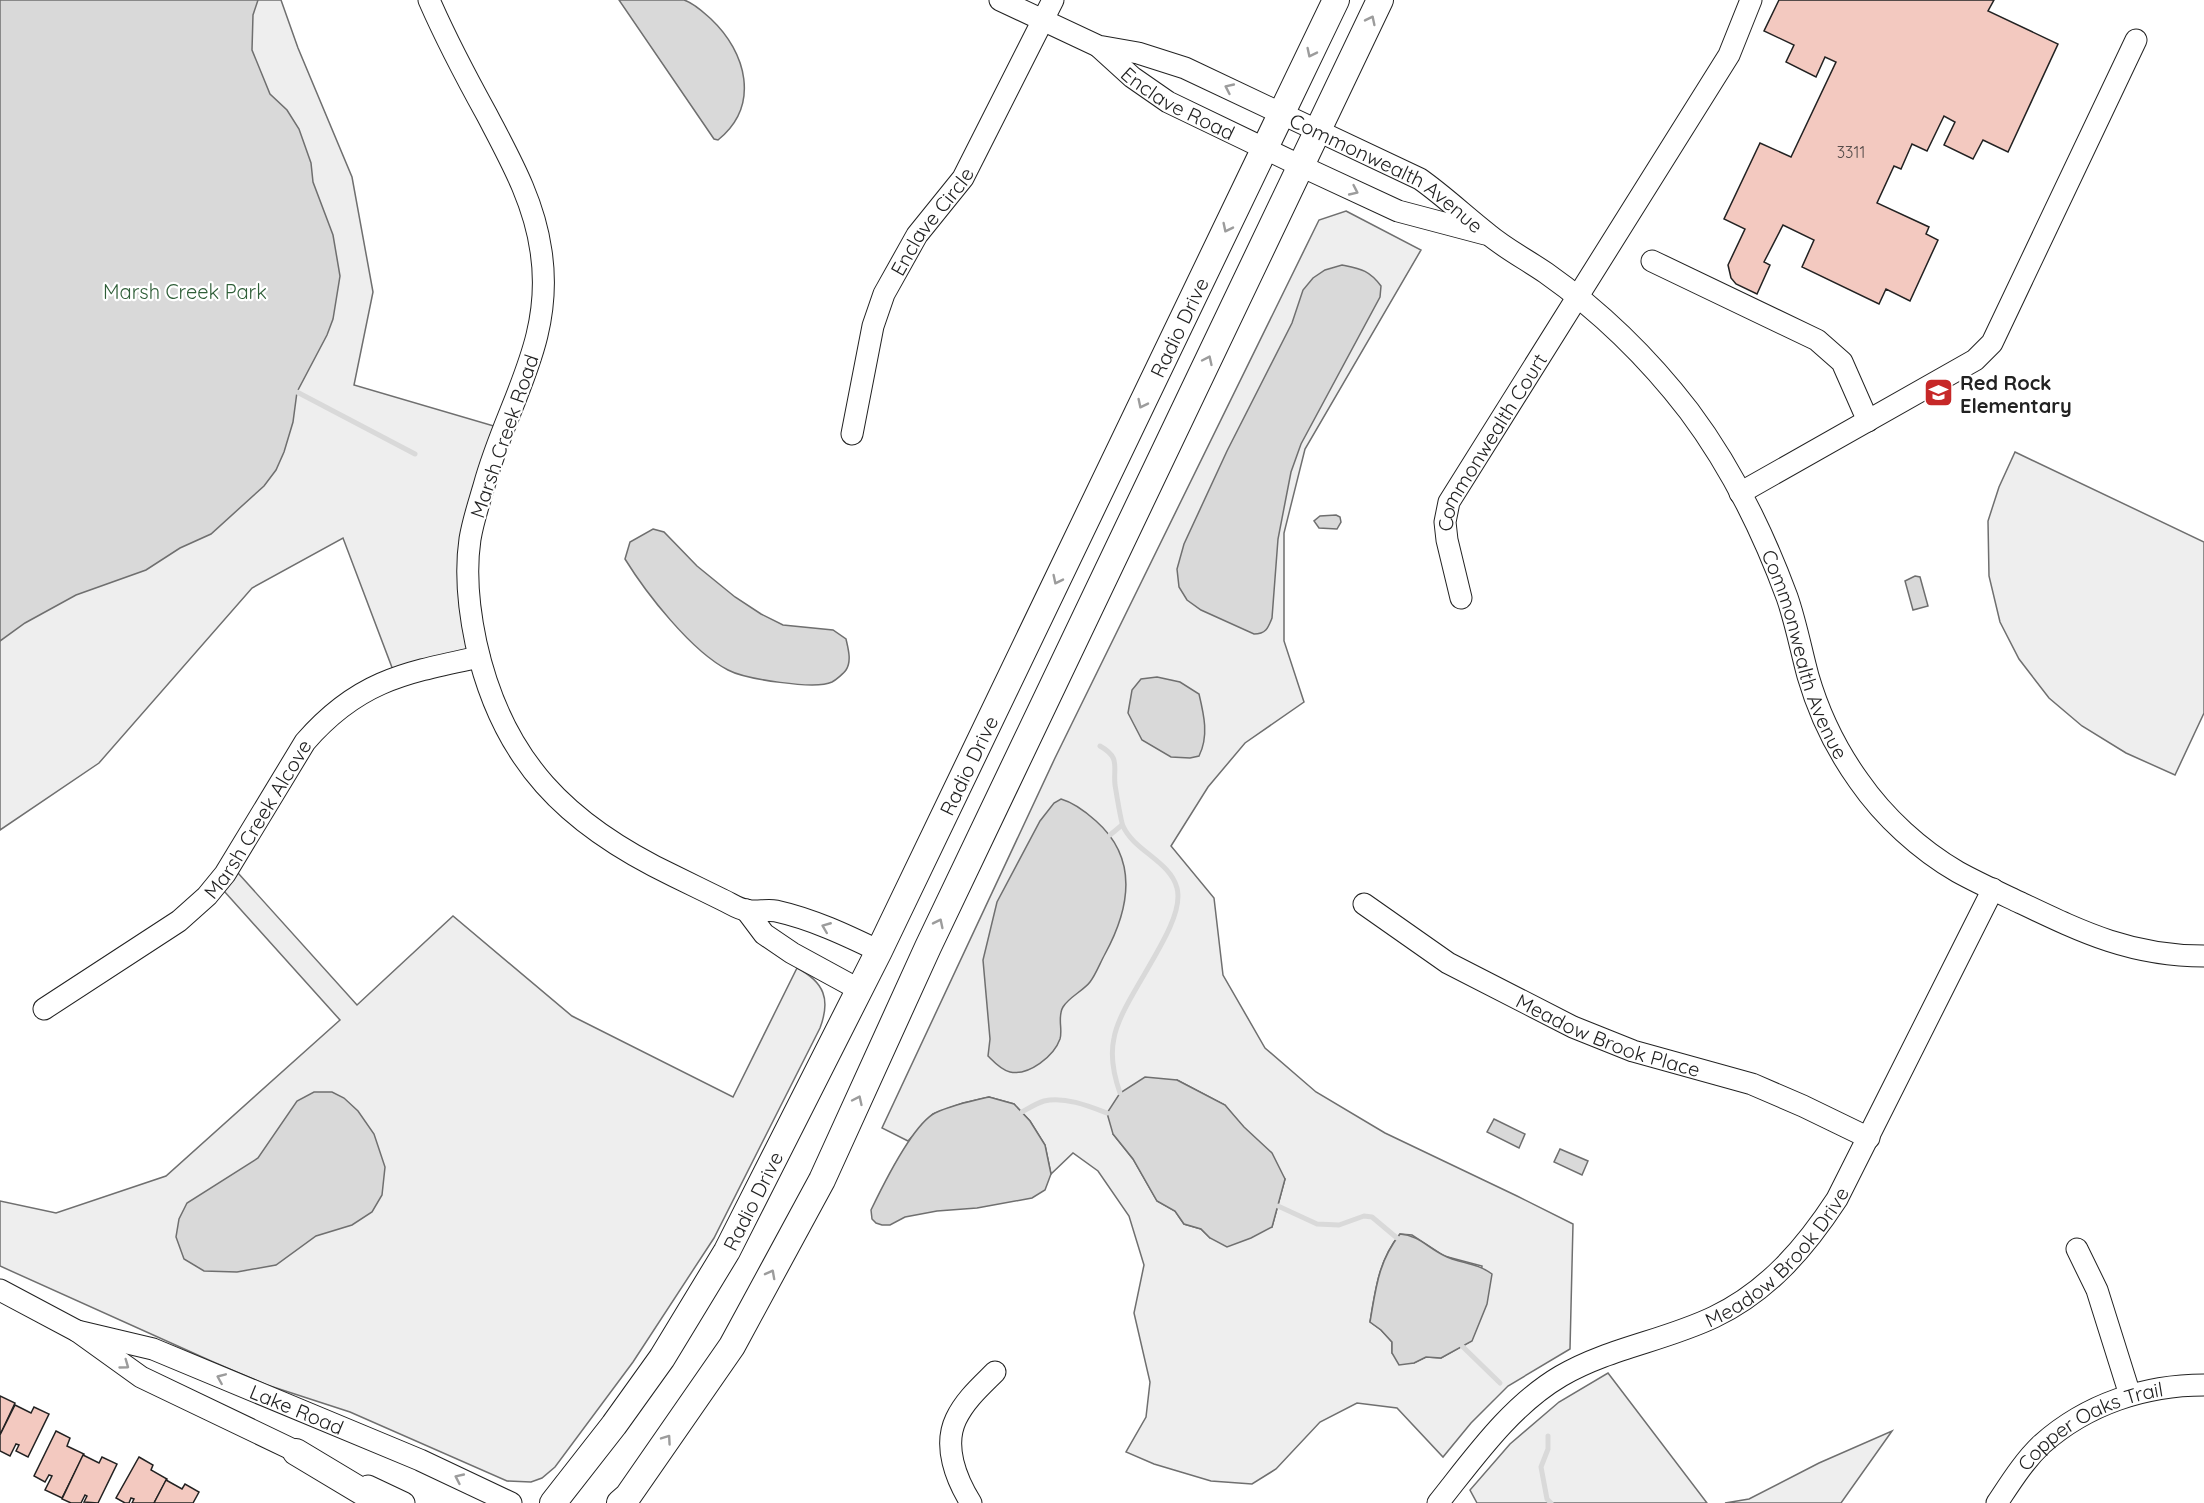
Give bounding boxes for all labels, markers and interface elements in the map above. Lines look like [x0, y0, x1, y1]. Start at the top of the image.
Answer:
one-way arrow [1363, 16, 1375, 27]
one-way arrow [1307, 46, 1319, 57]
street label: Enclave Road [1116, 61, 1239, 145]
one-way arrow [1225, 83, 1236, 95]
street label: Commonwealth Avenue [1286, 107, 1489, 238]
house number: 3311 [1837, 142, 1865, 162]
street label: Enclave Circle [884, 163, 979, 280]
one-way arrow [1347, 183, 1358, 195]
one-way arrow [1222, 222, 1234, 233]
street label: Radio Drive [1144, 273, 1213, 381]
park label: Marsh Creek Park [103, 279, 267, 304]
street label: Commonwealth Court [1432, 348, 1552, 533]
street label: Marsh Creek Road [464, 351, 544, 521]
one-way arrow [1201, 355, 1213, 366]
place label: Red Rock Elementary [1960, 370, 2072, 418]
school or university icon: Red Rock Elementary [1923, 377, 1955, 409]
one-way arrow [1138, 398, 1149, 409]
street label: Commonwealth Avenue [1757, 546, 1854, 763]
one-way arrow [1053, 573, 1065, 584]
street label: Radio Drive [934, 711, 1003, 819]
street label: Marsh Creek Alcove [198, 735, 316, 903]
one-way arrow [932, 918, 944, 929]
one-way arrow [821, 922, 832, 934]
street label: Meadow Brook Place [1512, 988, 1703, 1082]
one-way arrow [851, 1096, 863, 1107]
street label: Radio Drive [717, 1147, 788, 1254]
street label: Meadow Brook Drive [1701, 1183, 1854, 1332]
one-way arrow [764, 1270, 775, 1281]
one-way arrow [118, 1358, 129, 1369]
one-way arrow [216, 1373, 227, 1385]
street label: Copper Oaks Trail [2011, 1376, 2165, 1475]
street label: Lake Road [246, 1378, 348, 1439]
one-way arrow [660, 1435, 671, 1446]
one-way arrow [454, 1473, 465, 1485]

